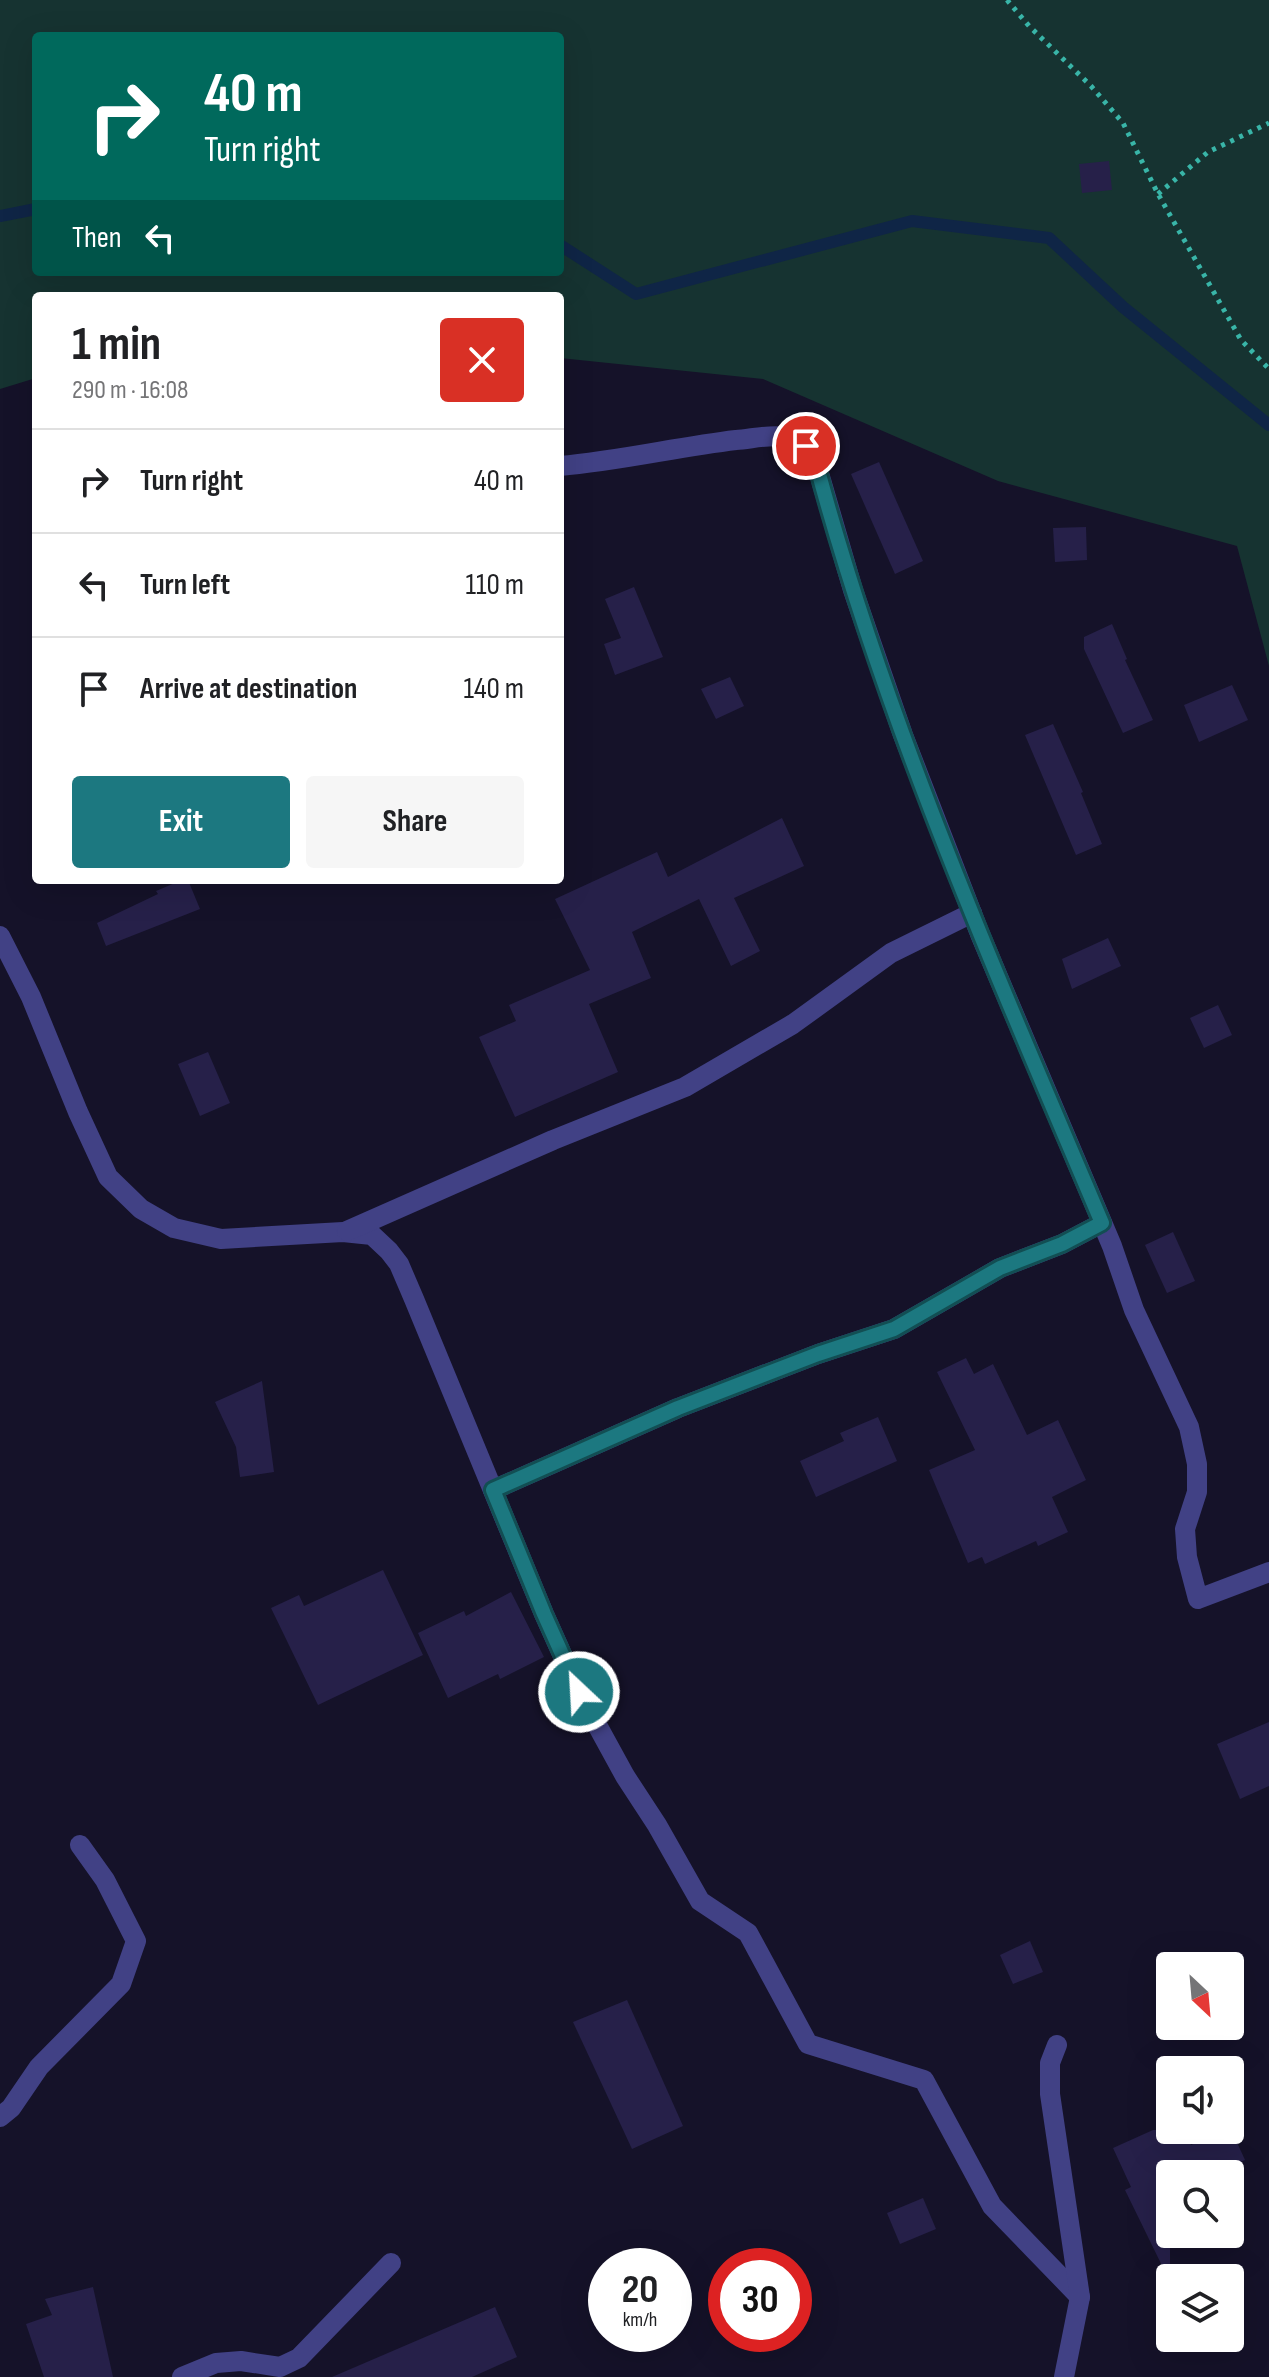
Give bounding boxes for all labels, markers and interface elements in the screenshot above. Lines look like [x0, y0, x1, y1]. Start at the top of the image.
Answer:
text: 40 m [204, 61, 303, 128]
icon: right [72, 64, 176, 168]
text: Turn right [204, 129, 321, 172]
icon: left [138, 216, 182, 260]
text: Then [72, 220, 122, 256]
text: 1 min [72, 316, 161, 373]
button: close [440, 318, 524, 402]
text: 290 m · 16:08 [72, 375, 188, 406]
pin [772, 412, 840, 480]
icon: arrive [784, 424, 828, 468]
icon: right [72, 459, 116, 503]
text: Turn right [140, 463, 243, 499]
text: 40 m [474, 463, 524, 499]
icon: left [72, 563, 116, 607]
text: Turn left [140, 567, 230, 603]
text: 110 m [466, 567, 524, 603]
icon: arrive [72, 667, 116, 711]
text: Arrive at destination [140, 671, 357, 707]
text: 140 m [464, 671, 524, 707]
button: Exit [72, 776, 290, 868]
button: Share [306, 776, 524, 868]
position arrow [537, 1650, 621, 1734]
north arrow [1156, 1952, 1244, 2040]
map controls [1156, 1952, 1244, 2352]
button: sound [1156, 2056, 1244, 2144]
button: search [1156, 2160, 1244, 2248]
speed limit sign: 30 [708, 2248, 812, 2352]
button: layers [1156, 2264, 1244, 2352]
text: 20 [622, 2266, 658, 2314]
text: km/h [623, 2308, 657, 2332]

